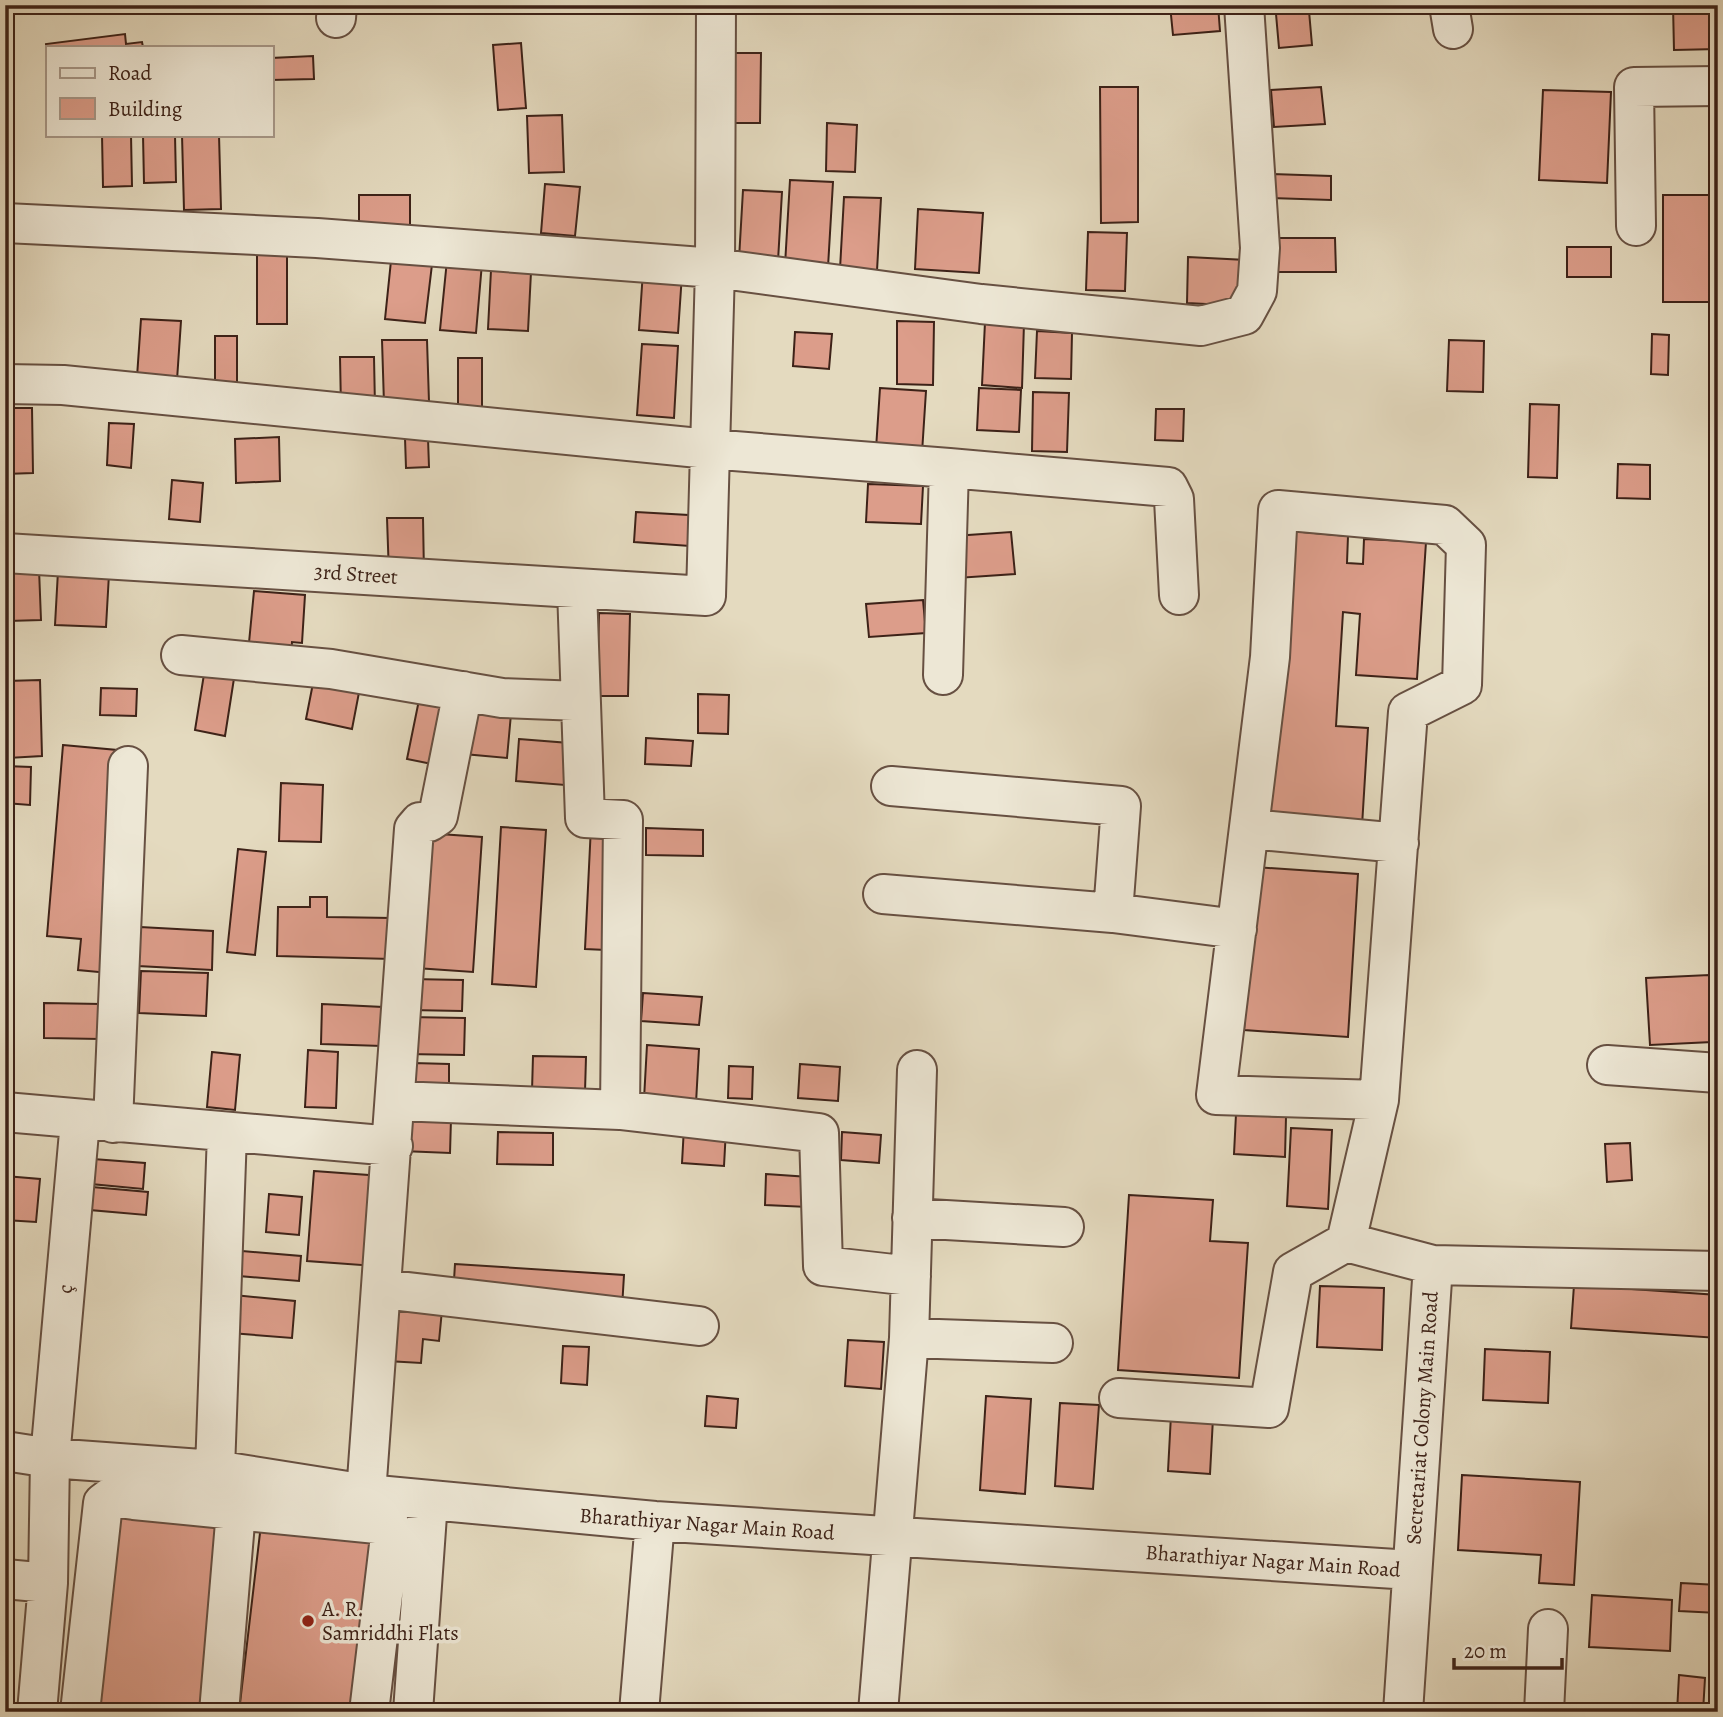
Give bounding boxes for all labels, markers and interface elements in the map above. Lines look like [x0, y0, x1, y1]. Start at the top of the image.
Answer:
legend [46, 46, 273, 136]
text: Road [108, 59, 152, 87]
text: Building [108, 95, 183, 123]
street label: 3rd Street [313, 557, 399, 591]
street label: ç [51, 1283, 79, 1295]
street label: Secretariat Colony Main Road [1399, 1290, 1445, 1546]
street label: Bharathiyar Nagar Main Road [579, 1501, 836, 1547]
street label: Bharathiyar Nagar Main Road [1145, 1538, 1402, 1584]
place label: A. R. Samriddhi Flats [321, 1595, 459, 1647]
marker: A. R. Samriddhi Flats [300, 1613, 316, 1629]
scale bar [1454, 1626, 1562, 1670]
text: 20 m [1464, 1637, 1507, 1665]

